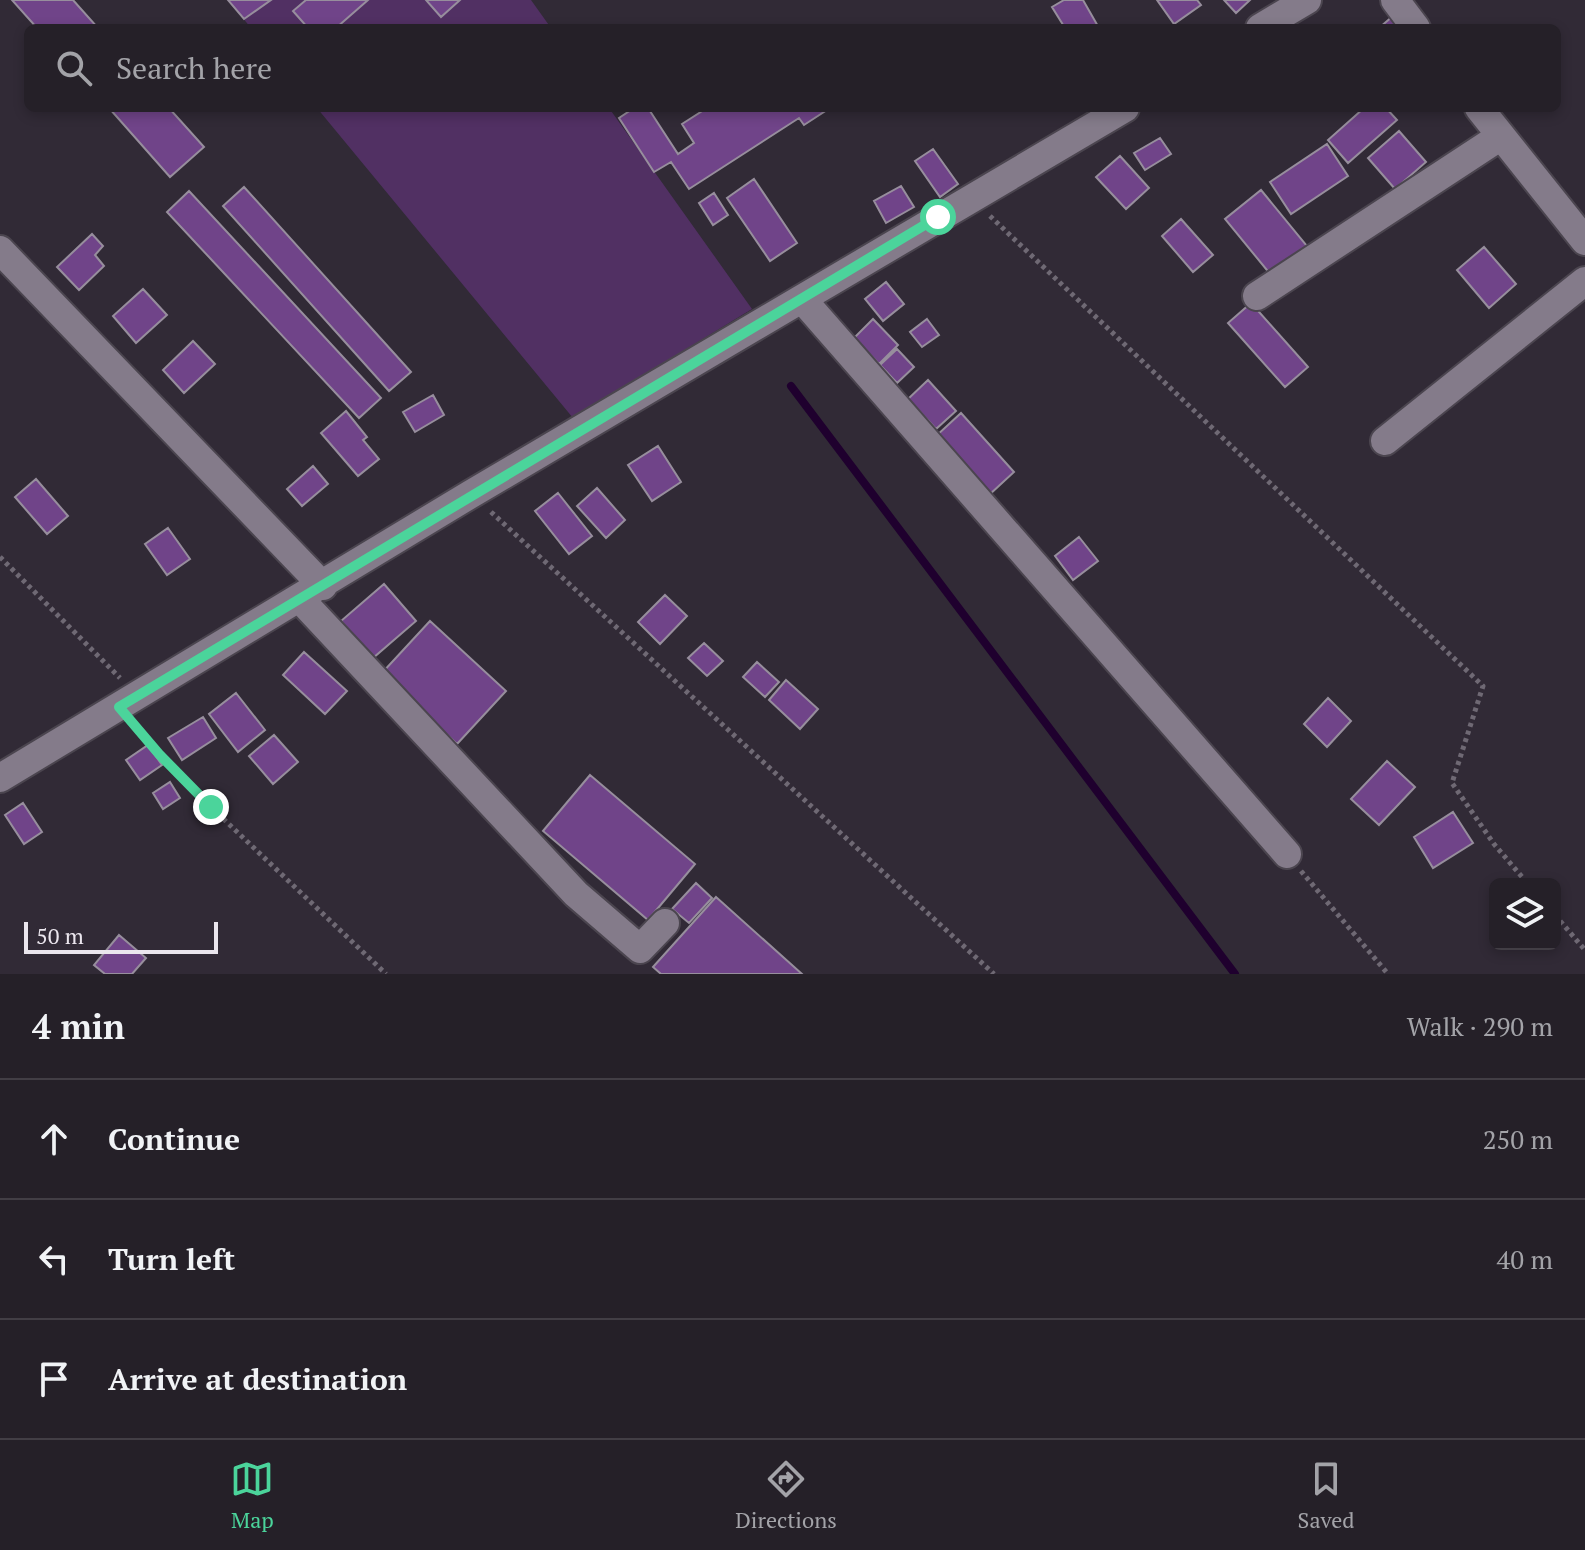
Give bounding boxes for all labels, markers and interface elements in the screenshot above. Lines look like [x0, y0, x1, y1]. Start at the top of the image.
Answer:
search box [24, 24, 1561, 112]
icon: search [52, 46, 96, 90]
text: Search here [116, 48, 272, 88]
route start [920, 199, 956, 235]
route end [193, 789, 229, 825]
map controls [1489, 878, 1561, 950]
button: layers [1489, 878, 1561, 950]
scale bar [24, 918, 218, 954]
text: 50 m [36, 921, 84, 950]
text: 4 min [32, 1004, 125, 1049]
text: Walk · 290 m [1407, 1009, 1553, 1043]
icon: ahead [32, 1117, 76, 1161]
text: Continue [108, 1119, 240, 1159]
text: 250 m [1483, 1122, 1553, 1156]
icon: left [32, 1237, 76, 1281]
text: Turn left [108, 1239, 235, 1279]
text: 40 m [1497, 1242, 1553, 1276]
icon: arrive [32, 1357, 76, 1401]
text: Arrive at destination [108, 1359, 407, 1399]
tab: Map [230, 1457, 274, 1534]
tab: Directions [735, 1457, 837, 1534]
tab: Saved [1298, 1457, 1355, 1534]

